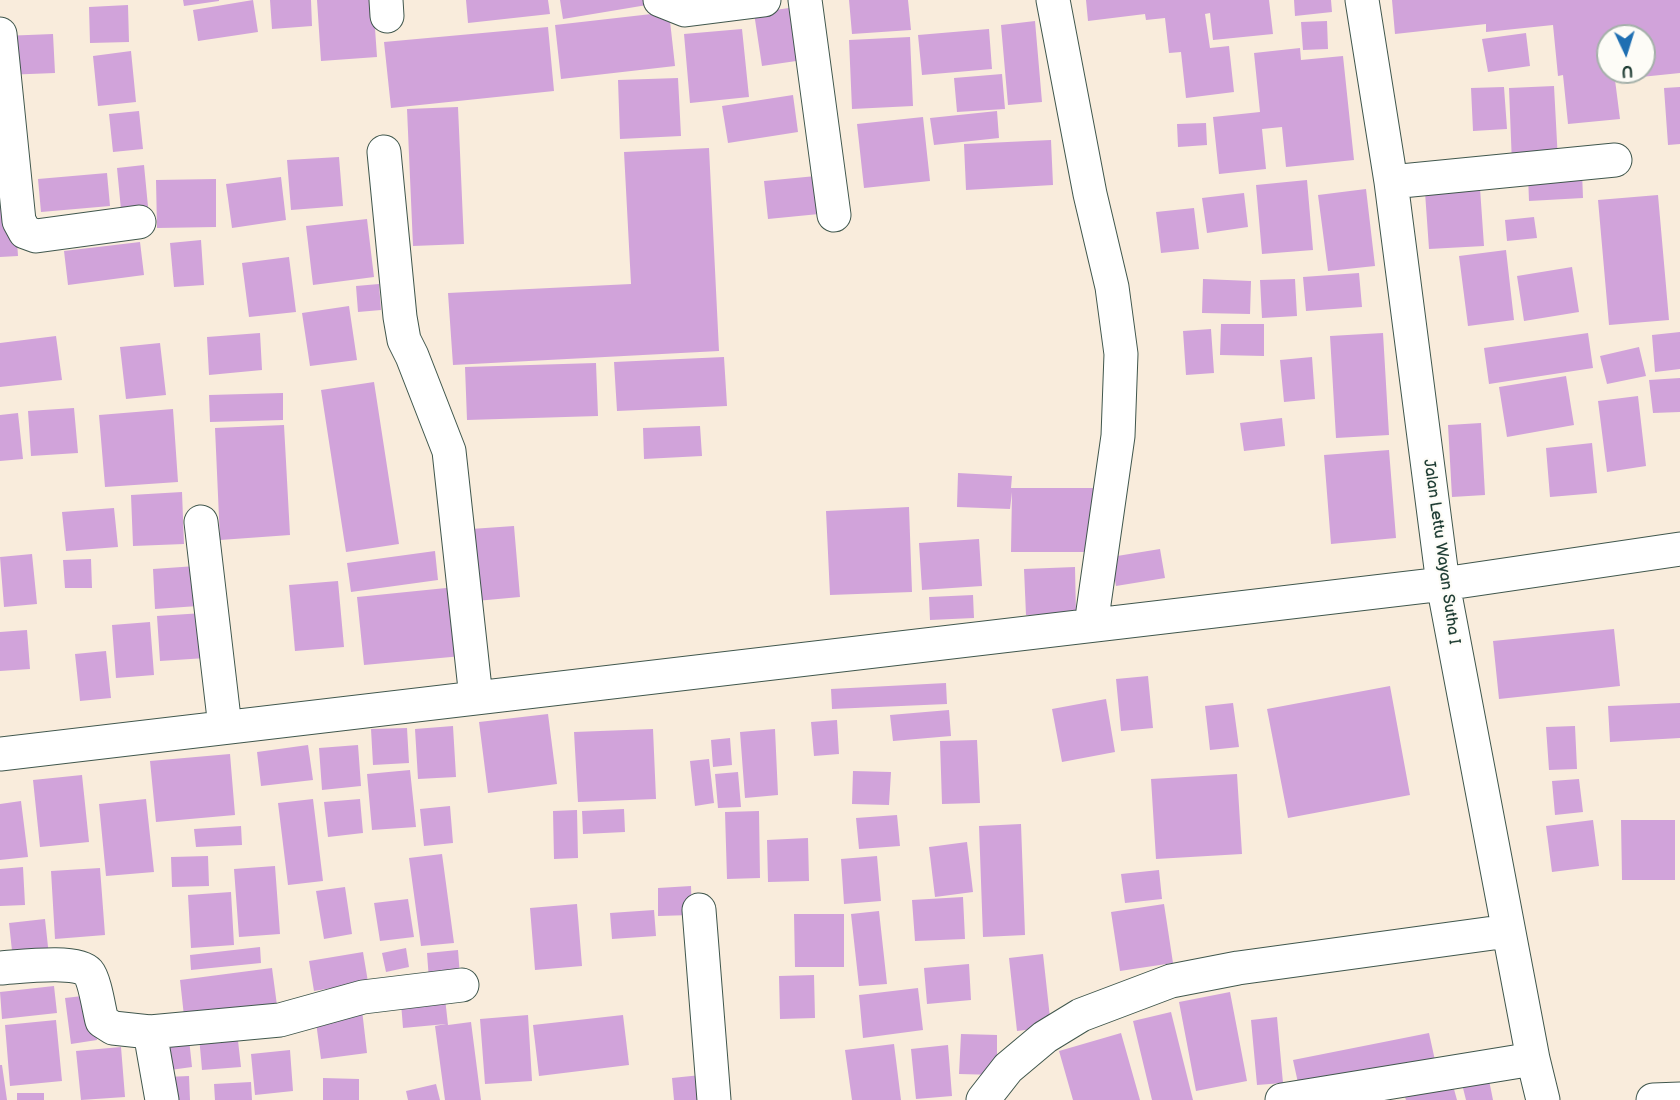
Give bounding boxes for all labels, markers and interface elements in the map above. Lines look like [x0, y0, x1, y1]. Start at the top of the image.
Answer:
north arrow [1596, 24, 1656, 84]
text: U [1621, 61, 1634, 80]
street label: Jalan Lettu Wayan Sutha I [1418, 458, 1464, 646]

